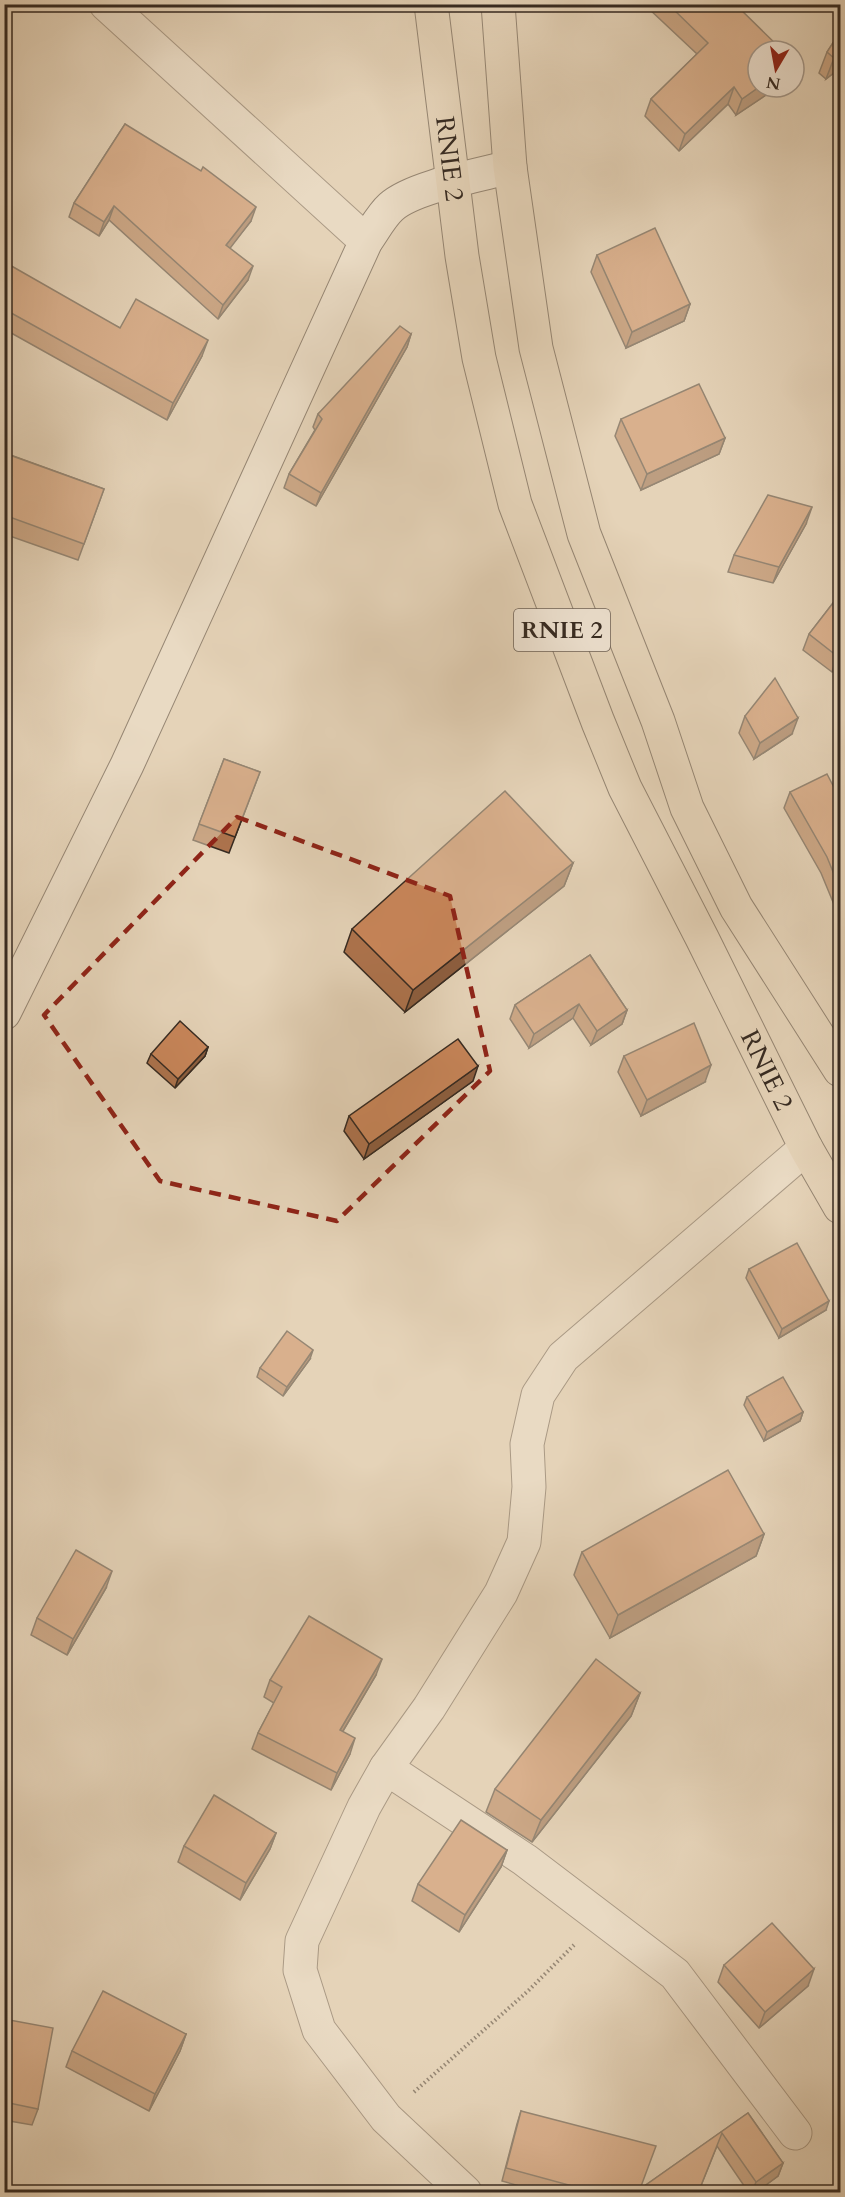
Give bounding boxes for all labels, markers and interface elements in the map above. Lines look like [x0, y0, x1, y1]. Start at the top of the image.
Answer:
north arrow [746, 39, 806, 99]
text: N [765, 71, 782, 95]
street label: RNIE 2 [427, 114, 473, 203]
road number: RNIE 2 [514, 609, 610, 651]
street label: RNIE 2 [733, 1024, 802, 1116]

